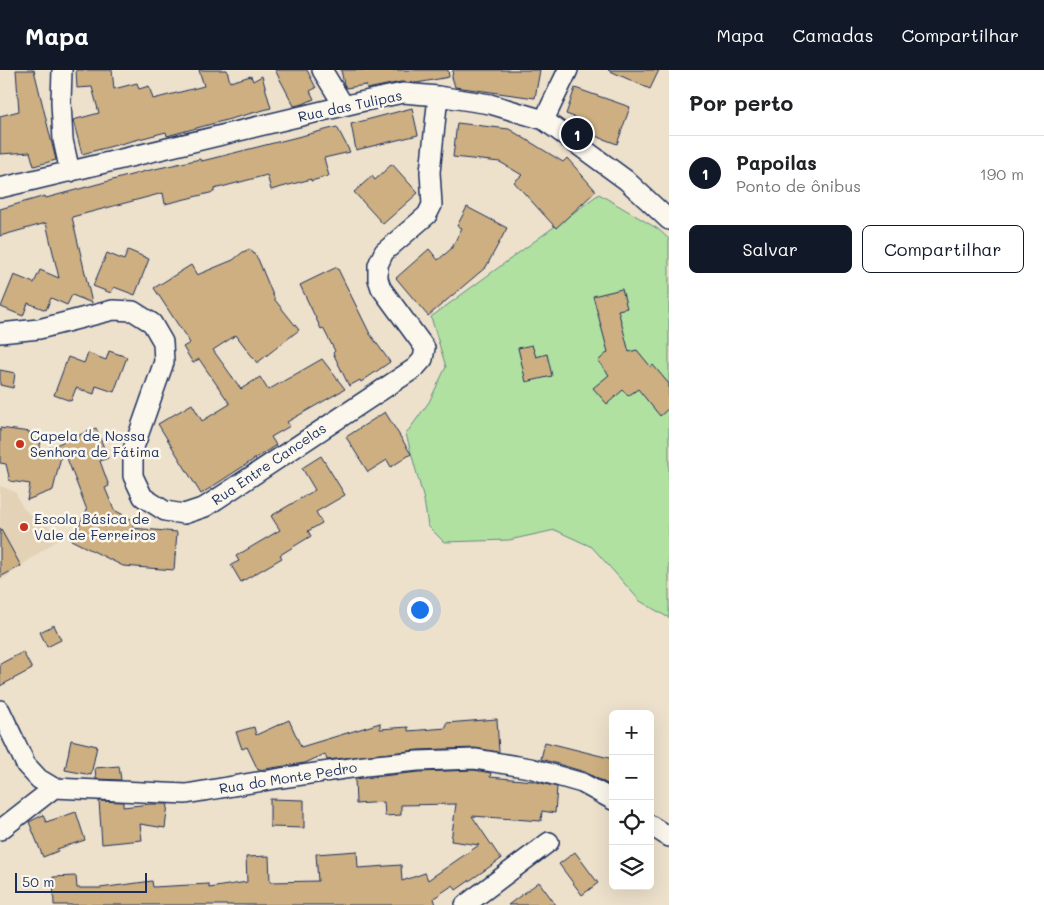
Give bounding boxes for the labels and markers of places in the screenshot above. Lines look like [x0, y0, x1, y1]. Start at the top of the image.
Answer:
pin: 1 [561, 115, 593, 153]
place label: Capela de Nossa Senhora de Fátima [30, 426, 160, 461]
marker: Capela de Nossa Senhora de Fátima [14, 438, 26, 450]
place label: Escola Básica de Vale de Ferreiros [34, 509, 156, 544]
marker: Escola Básica de Vale de Ferreiros [18, 521, 30, 533]

